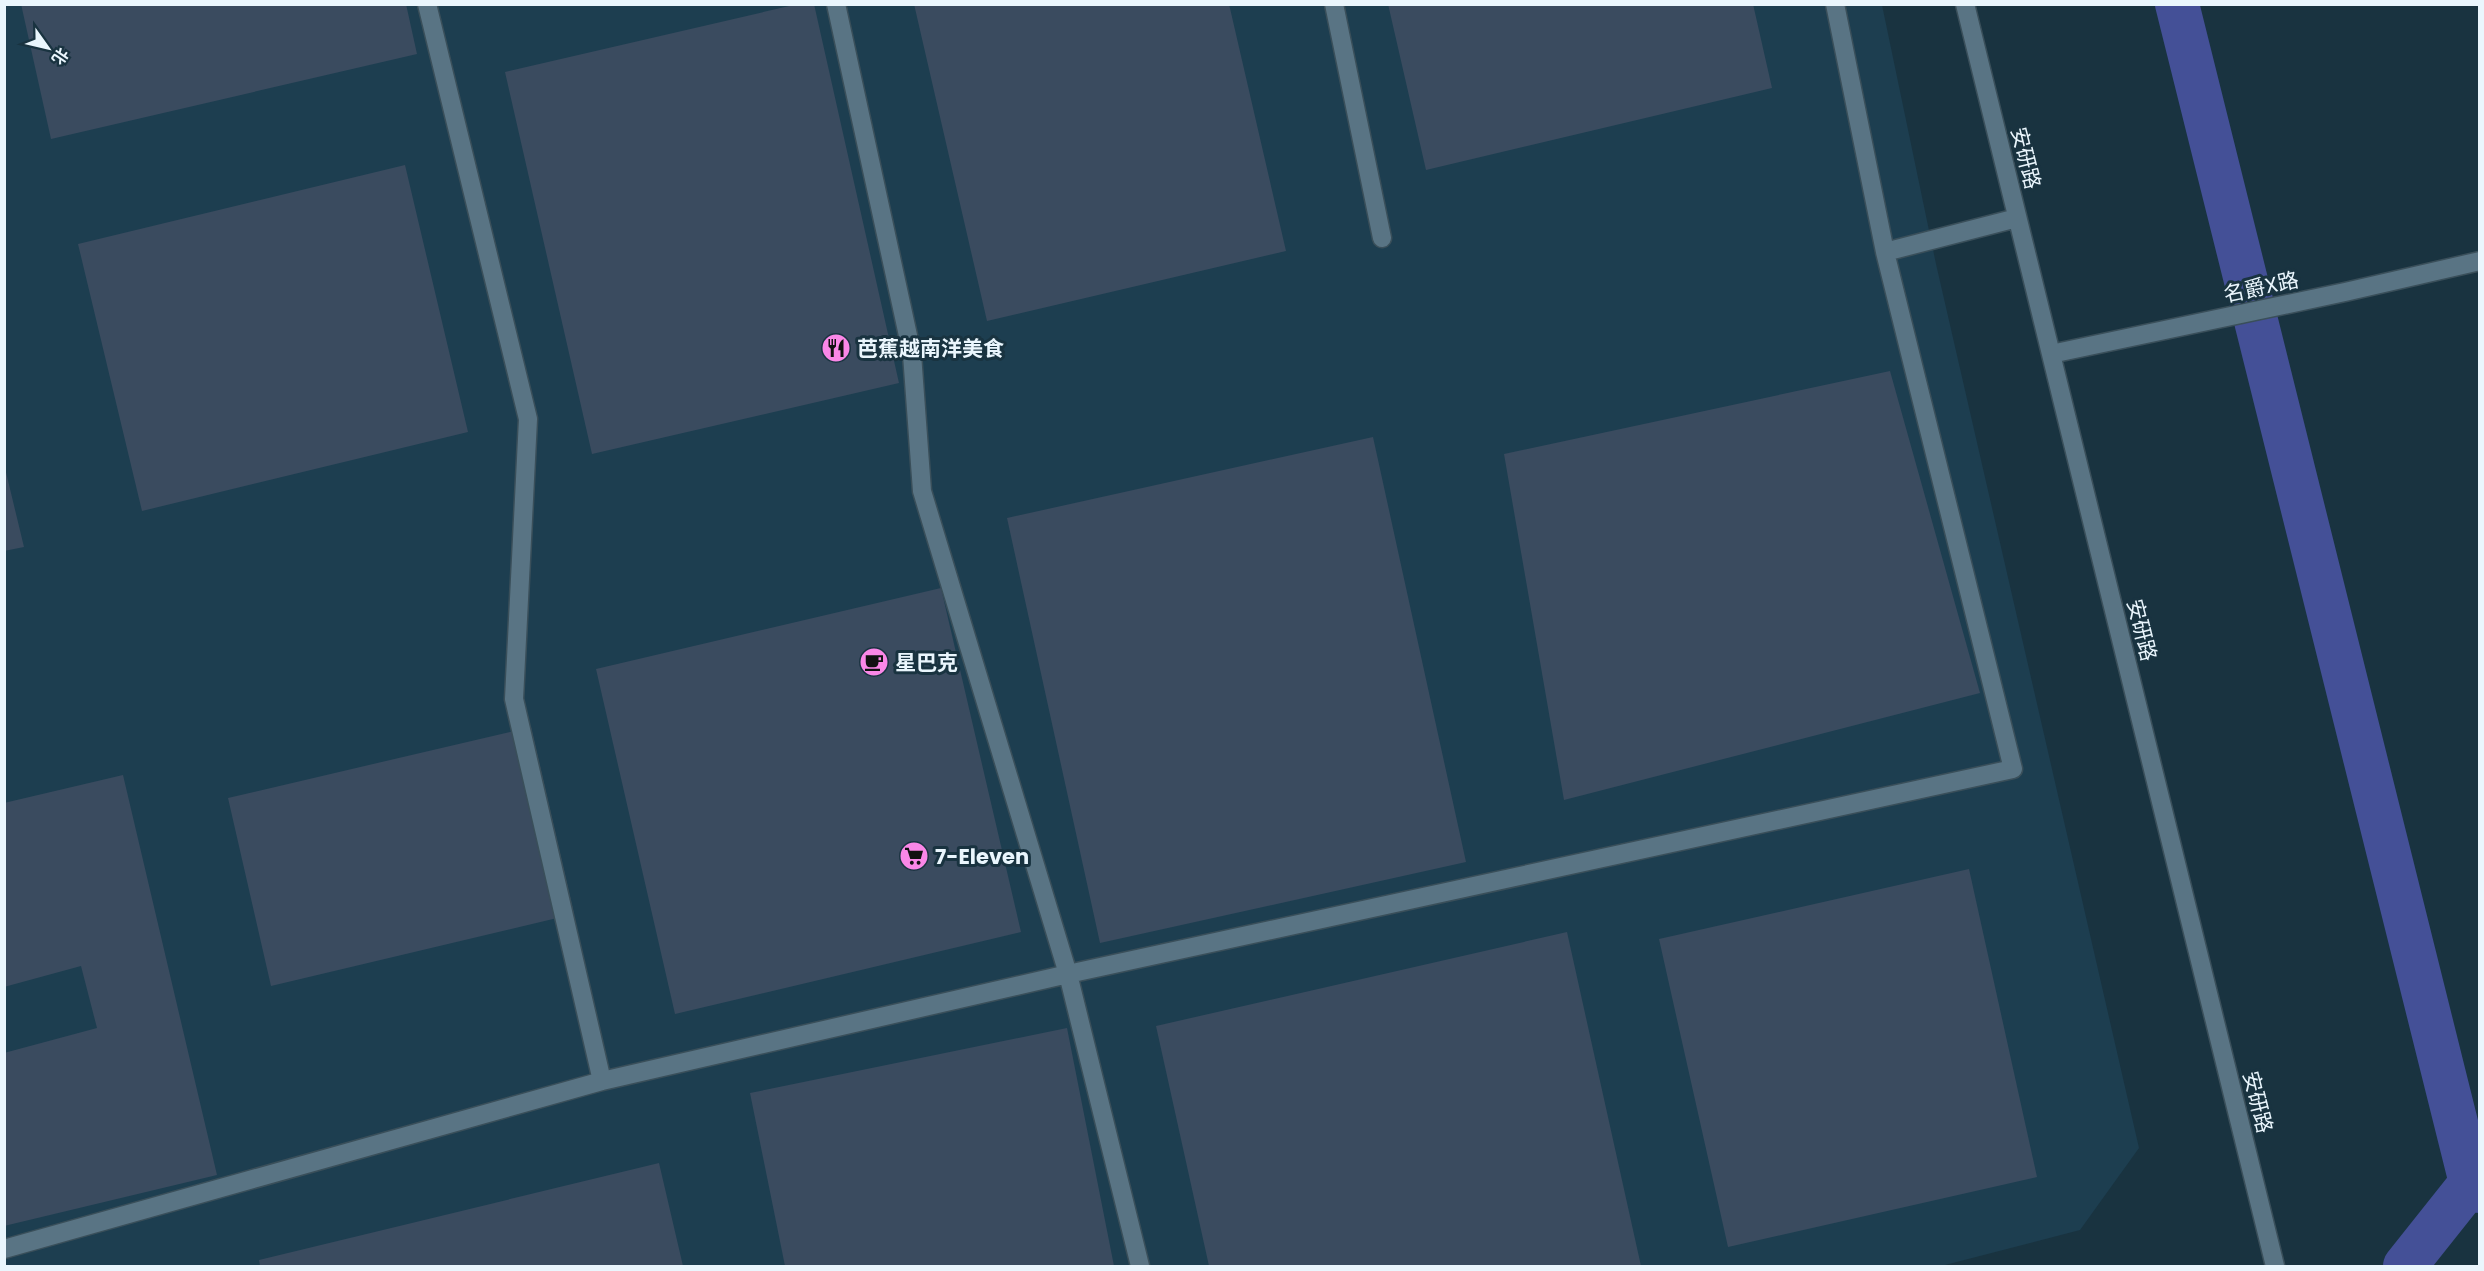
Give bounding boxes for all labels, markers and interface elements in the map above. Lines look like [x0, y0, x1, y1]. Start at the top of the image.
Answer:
north arrow [18, 18, 78, 78]
text: 北 [46, 43, 74, 69]
street label: 安研路 [2004, 124, 2048, 192]
street label: 名爵X路 [2221, 265, 2301, 309]
restaurant icon: 芭蕉越南洋美食 [820, 332, 852, 364]
place label: 芭蕉越南洋美食 [857, 334, 1004, 363]
street label: 安研路 [2120, 596, 2164, 664]
cafe icon: 星巴克 [858, 646, 890, 678]
place label: 星巴克 [895, 648, 958, 677]
supermarket icon: 7-Eleven [898, 840, 930, 872]
place label: 7-Eleven [935, 842, 1029, 871]
street label: 安研路 [2236, 1068, 2280, 1136]

